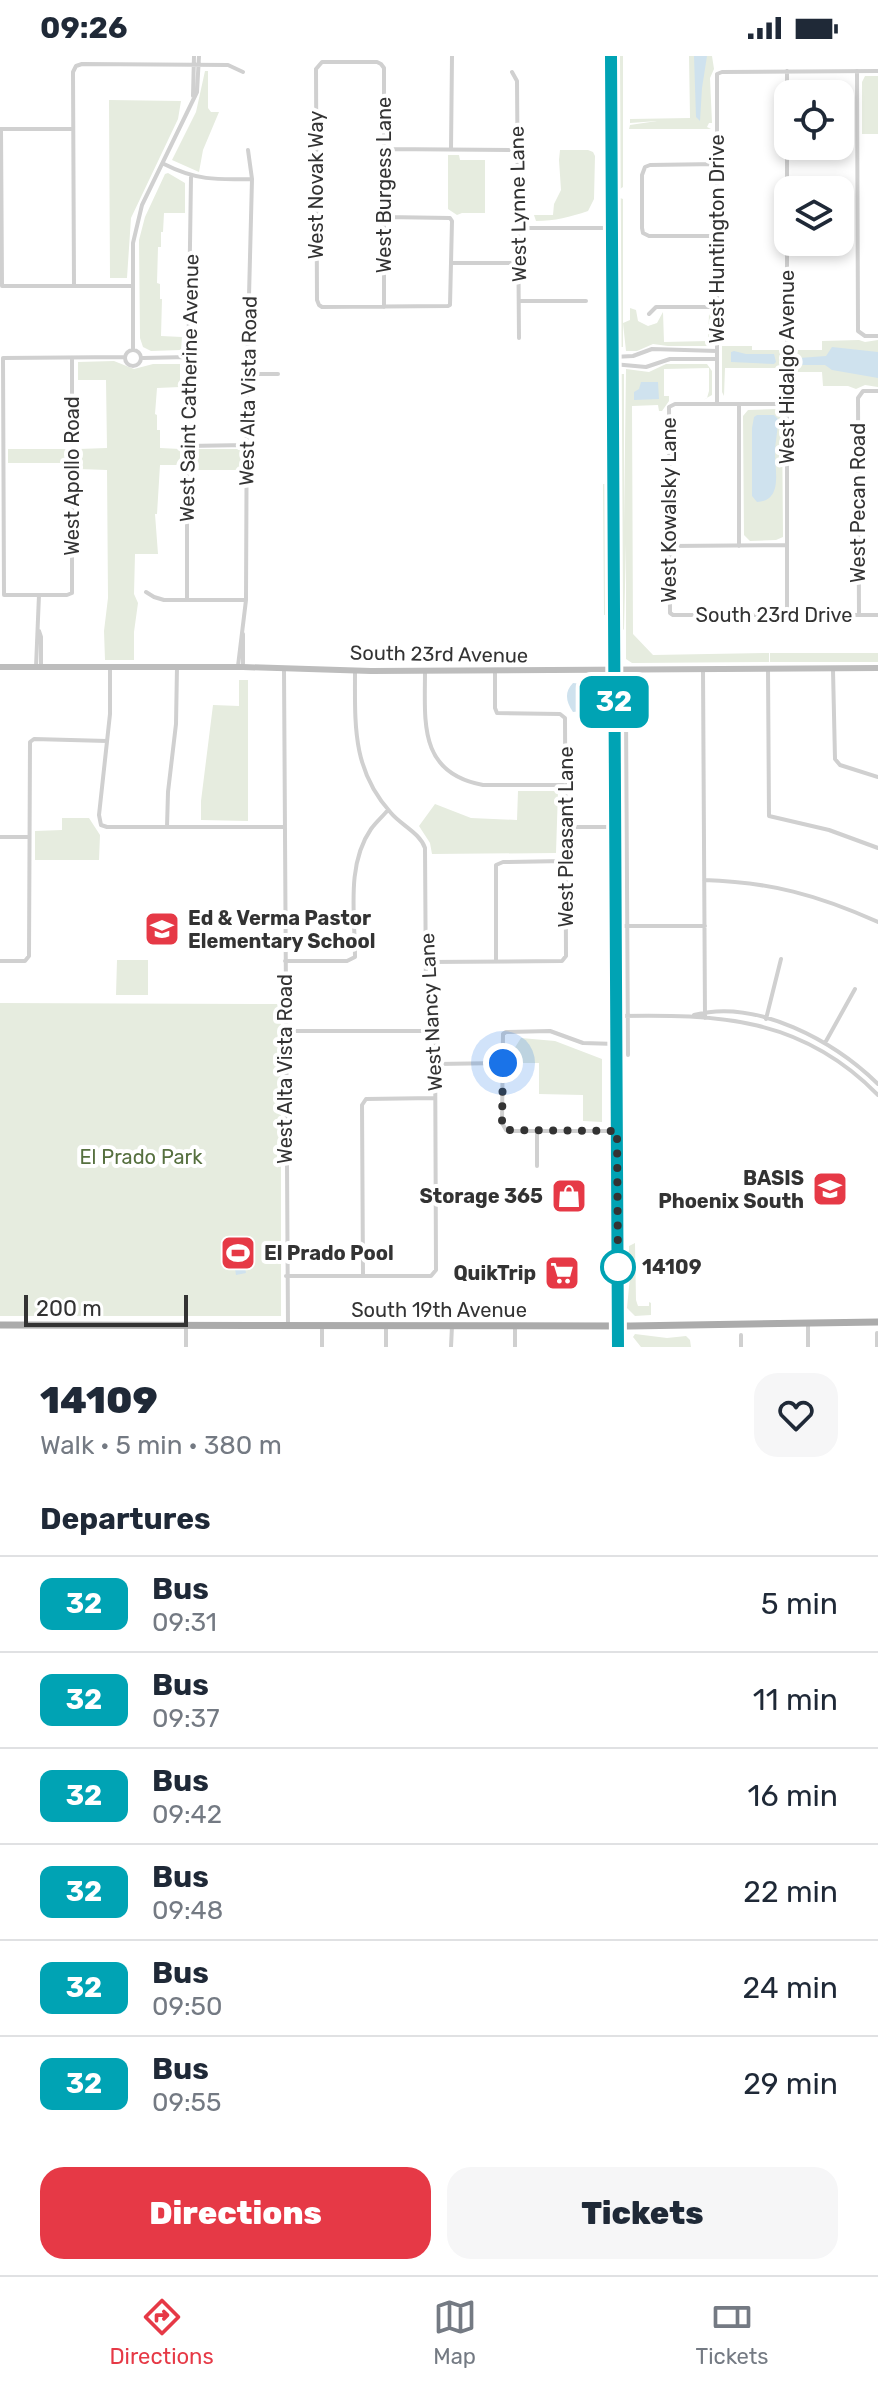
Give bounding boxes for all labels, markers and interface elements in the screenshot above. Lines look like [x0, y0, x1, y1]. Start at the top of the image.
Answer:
text: 09:26 [40, 10, 127, 46]
map controls [774, 80, 854, 256]
button: locate [774, 80, 854, 160]
street label: West Burgess Lane [372, 97, 396, 273]
street label: West Novak Way [304, 111, 328, 259]
street label: West Lynne Lane [505, 126, 531, 282]
street label: West Huntington Drive [705, 134, 729, 344]
button: layers [774, 176, 854, 256]
street label: West Saint Catherine Avenue [175, 254, 203, 522]
street label: West Hidalgo Avenue [775, 270, 799, 464]
street label: West Alta Vista Road [234, 296, 262, 486]
street label: West Apollo Road [60, 396, 84, 556]
street label: West Kowalsky Lane [657, 417, 681, 603]
street label: West Pecan Road [846, 423, 870, 583]
street label: South 23rd Drive [696, 603, 852, 627]
street label: South 23rd Avenue [350, 640, 528, 668]
line badge: 32 [578, 676, 650, 728]
text: 32 [596, 685, 632, 718]
street label: West Pleasant Lane [554, 746, 578, 928]
place label: Ed & Verma Pastor Elementary School [188, 906, 375, 953]
school or university icon: Ed & Verma Pastor Elementary School [143, 910, 181, 948]
street label: West Nancy Lane [415, 932, 447, 1092]
street label: West Alta Vista Road [273, 974, 297, 1164]
your location [483, 1043, 523, 1083]
park label: El Prado Park [79, 1145, 203, 1169]
place label: BASIS Phoenix South [658, 1166, 804, 1213]
school or university icon: BASIS Phoenix South [811, 1170, 849, 1208]
shop icon: Storage 365 [550, 1177, 588, 1215]
place label: Storage 365 [420, 1184, 543, 1208]
sports icon: El Prado Pool [219, 1234, 257, 1272]
place label: El Prado Pool [264, 1241, 394, 1265]
marker: 14109 [601, 1250, 635, 1284]
supermarket icon: QuikTrip [543, 1254, 581, 1292]
place label: 14109 [642, 1255, 702, 1279]
place label: QuikTrip [453, 1261, 536, 1285]
scale bar [24, 1291, 188, 1327]
text: 200 m [36, 1295, 102, 1322]
street label: South 19th Avenue [351, 1298, 527, 1322]
button: heart [754, 1373, 838, 1457]
text: 14109 [40, 1377, 158, 1423]
text: Walk · 5 min · 380 m [40, 1430, 282, 1461]
text: Departures [40, 1501, 211, 1537]
text: Bus [152, 1571, 209, 1607]
text: 5 min [761, 1586, 838, 1622]
text: 32 [66, 1587, 102, 1620]
text: 09:31 [152, 1607, 217, 1638]
text: Bus [152, 1667, 209, 1703]
text: 11 min [753, 1682, 838, 1718]
text: 32 [66, 1683, 102, 1716]
text: 09:37 [152, 1703, 220, 1734]
text: Bus [152, 1763, 209, 1799]
text: 16 min [748, 1778, 838, 1814]
text: 32 [66, 1779, 102, 1812]
text: 09:42 [152, 1799, 222, 1830]
text: Bus [152, 1859, 209, 1895]
text: 22 min [743, 1874, 838, 1910]
text: 32 [66, 1875, 102, 1908]
text: 09:48 [152, 1895, 223, 1926]
text: Bus [152, 1955, 209, 1991]
text: 24 min [743, 1970, 838, 2006]
text: 32 [66, 1971, 102, 2004]
text: 09:50 [152, 1991, 223, 2022]
text: Bus [152, 2051, 209, 2087]
text: 29 min [743, 2066, 838, 2102]
text: 32 [66, 2067, 102, 2100]
text: 09:55 [152, 2087, 221, 2118]
button: Directions [40, 2167, 431, 2259]
button: Tickets [447, 2167, 838, 2259]
tab: Directions [109, 2295, 214, 2370]
tab: Map [433, 2295, 477, 2370]
tab: Tickets [696, 2295, 769, 2370]

